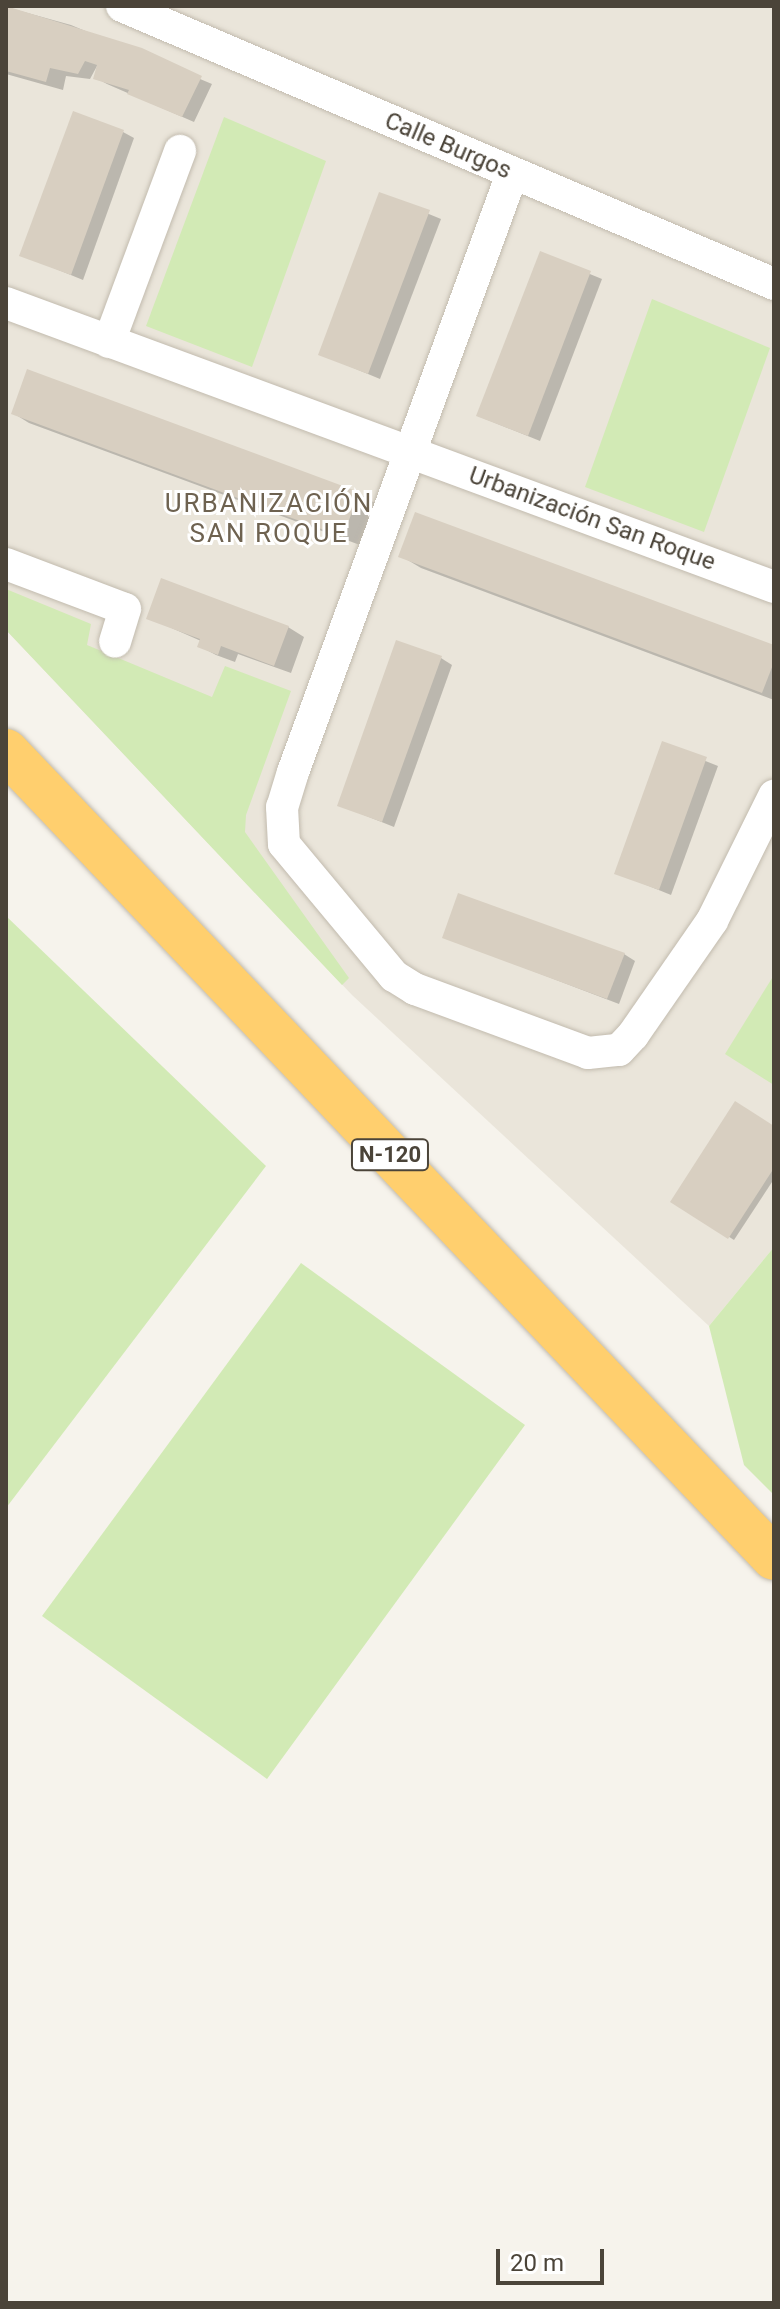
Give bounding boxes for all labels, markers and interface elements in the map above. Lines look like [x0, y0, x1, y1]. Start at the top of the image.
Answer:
street label: Calle Burgos [380, 106, 516, 186]
street label: Urbanización San Roque [465, 461, 719, 577]
district label: URBANIZACIÓN SAN ROQUE [165, 488, 373, 550]
road number: N-120 [350, 1137, 430, 1173]
scale bar [500, 2233, 608, 2283]
text: 20 m [510, 2249, 564, 2277]

